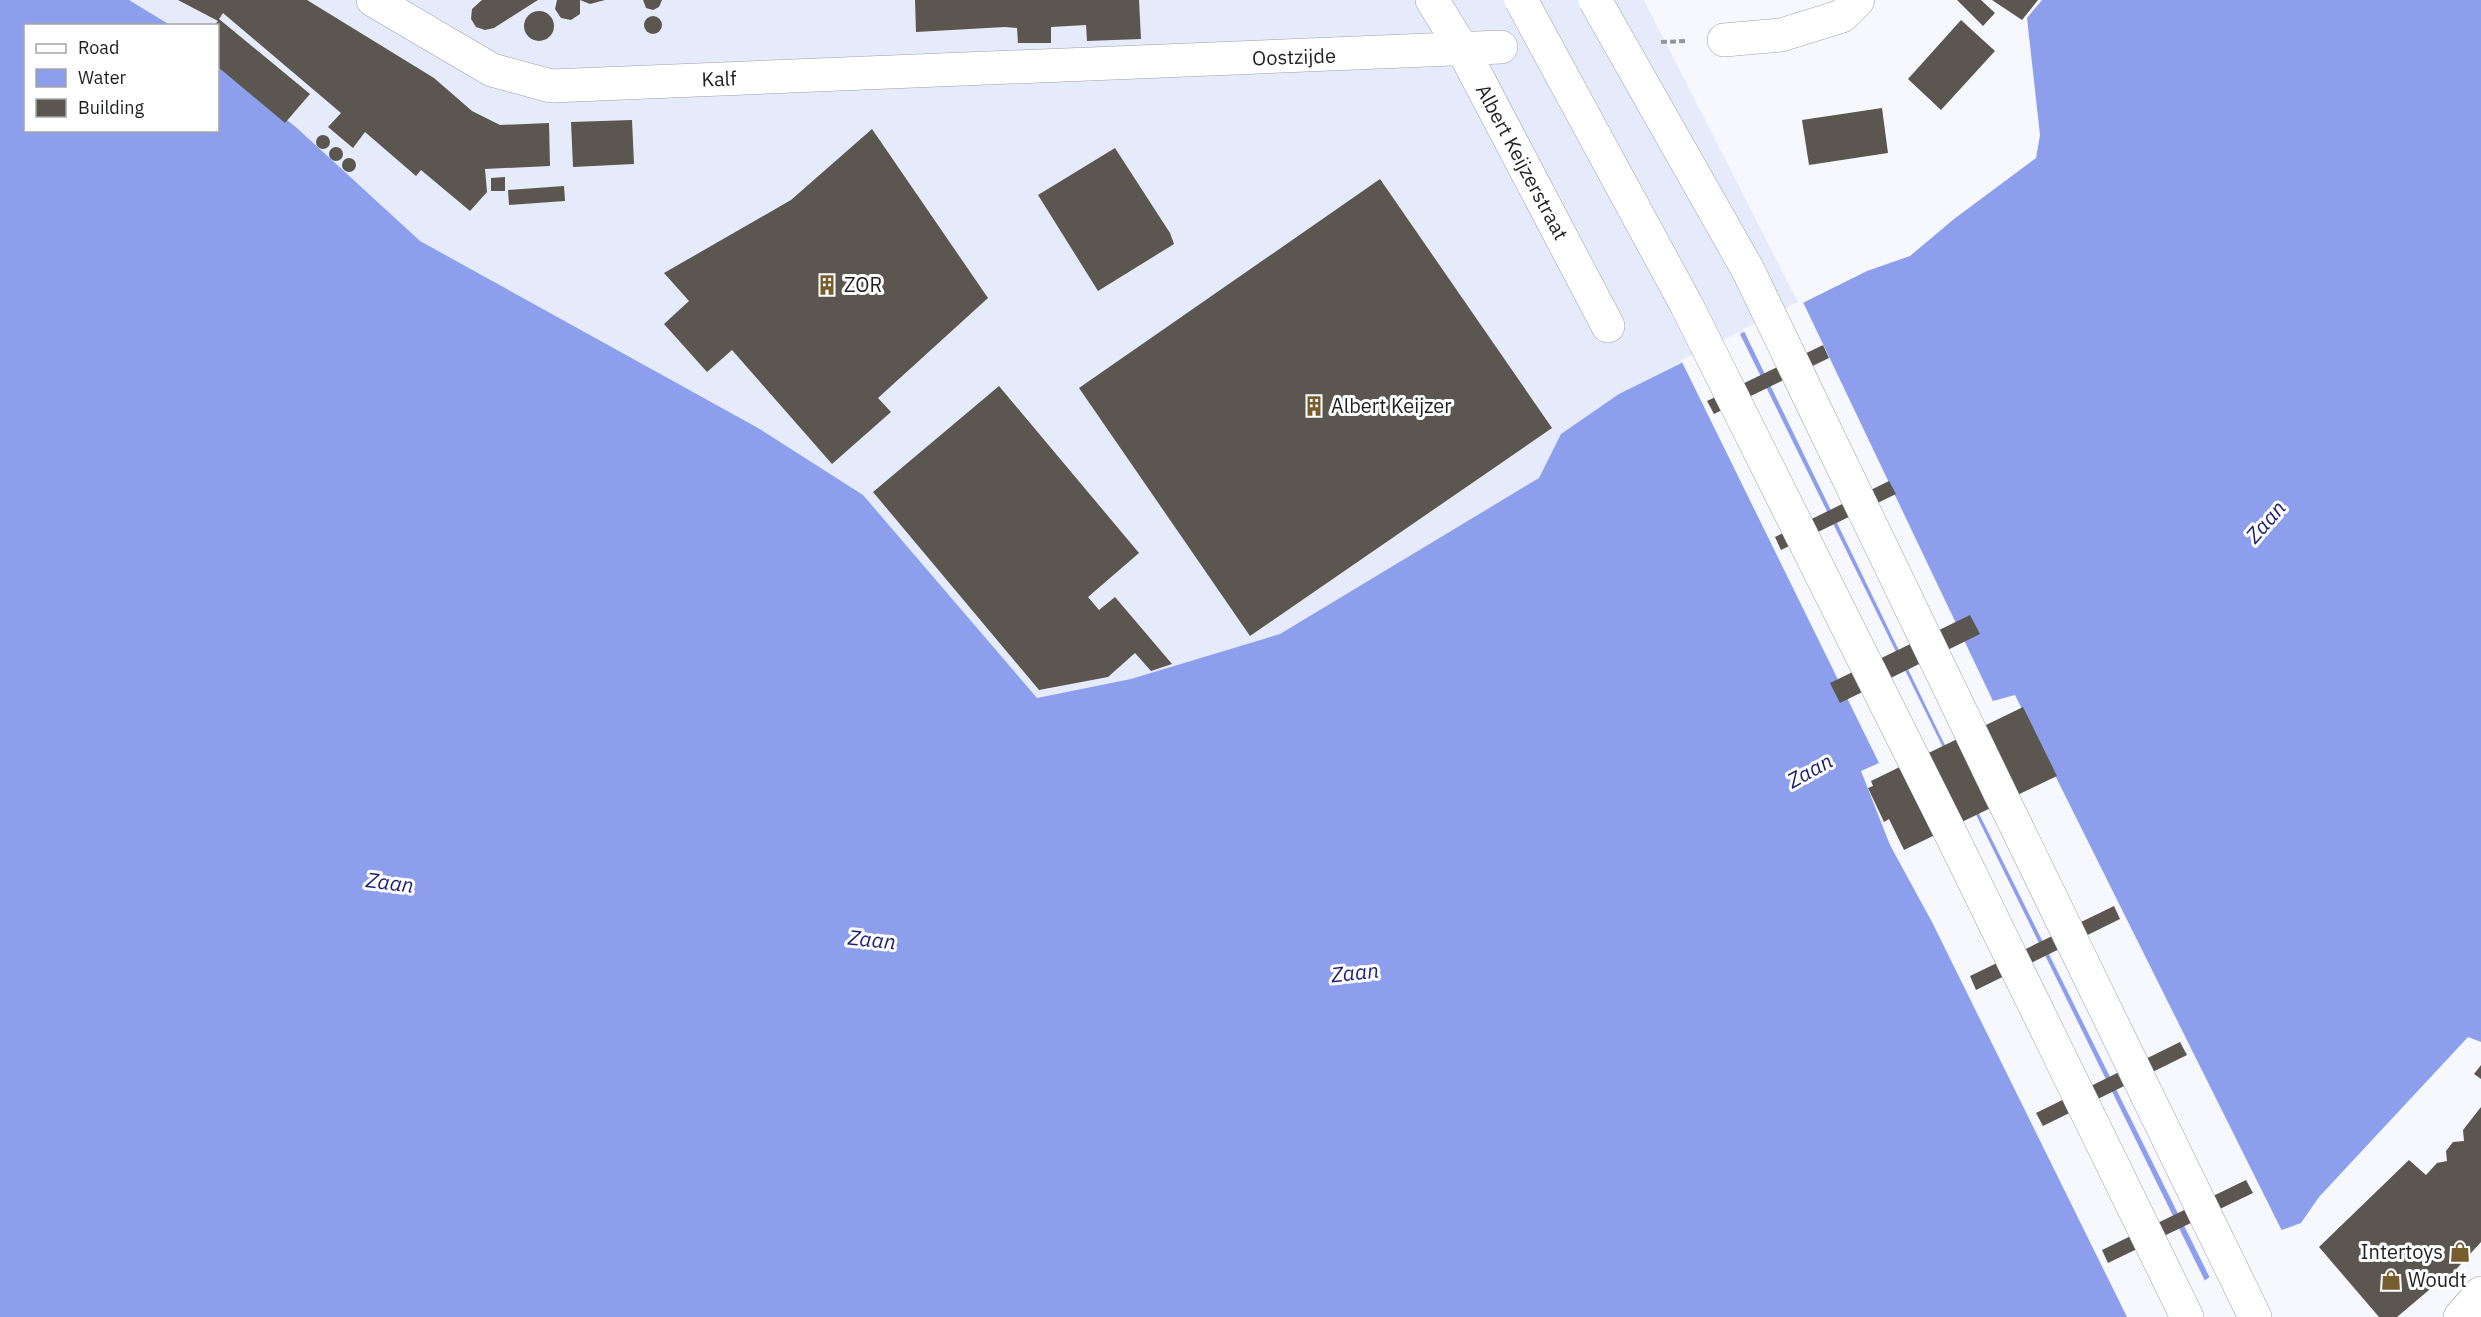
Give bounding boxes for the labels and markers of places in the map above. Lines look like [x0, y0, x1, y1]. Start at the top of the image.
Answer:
place label: ZOR [844, 271, 882, 298]
building icon: ZOR [815, 273, 839, 297]
place label: Albert Keijzer [1331, 392, 1452, 419]
building icon: Albert Keijzer [1302, 394, 1326, 418]
place label: Intertoys [2361, 1238, 2443, 1265]
shop icon: Intertoys [2448, 1240, 2472, 1264]
place label: Woudt [2408, 1266, 2467, 1293]
shop icon: Woudt [2379, 1268, 2403, 1292]

